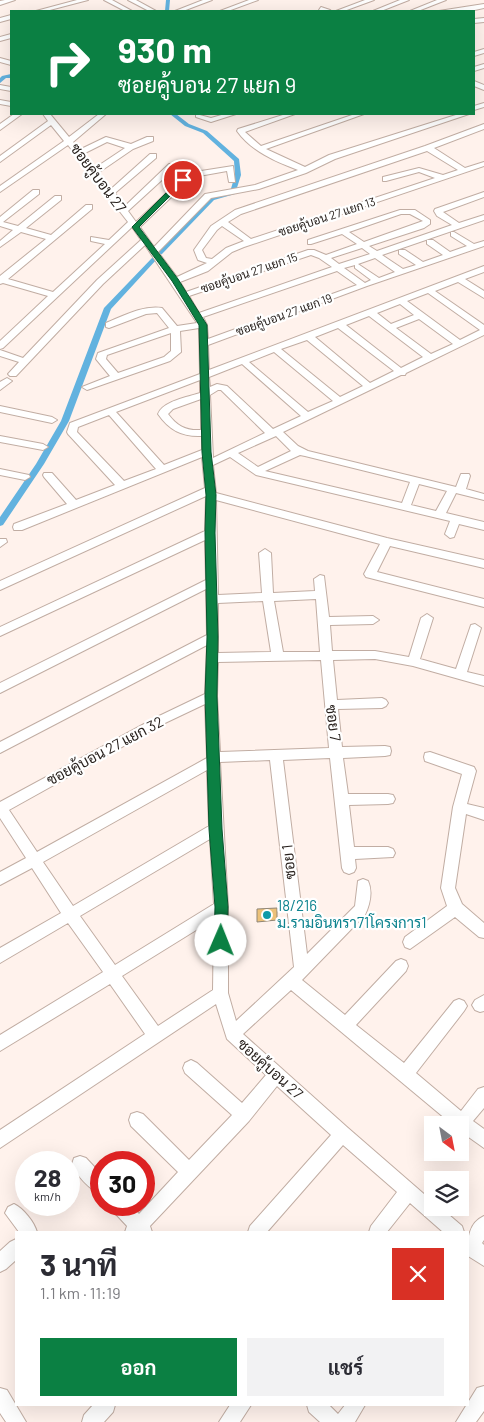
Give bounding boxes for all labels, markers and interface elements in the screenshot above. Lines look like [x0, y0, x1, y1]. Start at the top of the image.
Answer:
text: 930 m [118, 28, 212, 70]
icon: right [35, 30, 100, 95]
text: ซอยคู้บอน 27 แยก 9 [118, 71, 296, 97]
street label: ซอยคู้บอน 27 [65, 139, 131, 217]
pin [162, 159, 204, 201]
icon: arrive [169, 166, 197, 194]
street label: ซอยคู้บอน 27 แยก 13 [276, 194, 378, 240]
street label: ซอยคู้บอน 27 แยก 15 [198, 249, 300, 297]
street label: ซอยคู้บอน 27 แยก 19 [234, 290, 334, 340]
street label: ซอย 7 [323, 704, 345, 742]
street label: ซอยคู้บอน 27 แยก 32 [43, 712, 167, 790]
street label: ซอย 1 [277, 844, 299, 880]
place label: 18/216 ม.รามอินทรา71โครงการ1 [277, 896, 427, 931]
marker: 18/216 ม.รามอินทรา71โครงการ1 [261, 909, 273, 921]
position arrow [194, 914, 246, 966]
street label: ซอยคู้บอน 27 [233, 1034, 307, 1104]
north arrow [424, 1116, 469, 1161]
map controls [424, 1116, 469, 1216]
speed limit sign: 30 [90, 1151, 155, 1216]
text: 28 [34, 1162, 61, 1192]
button: layers [424, 1171, 469, 1216]
text: km/h [34, 1189, 61, 1203]
text: 3 นาที [40, 1246, 117, 1282]
button: close [392, 1248, 444, 1300]
text: 1.1 km · 11:19 [40, 1283, 120, 1302]
button: ออก [40, 1338, 237, 1396]
button: แชร์ [247, 1338, 444, 1396]

